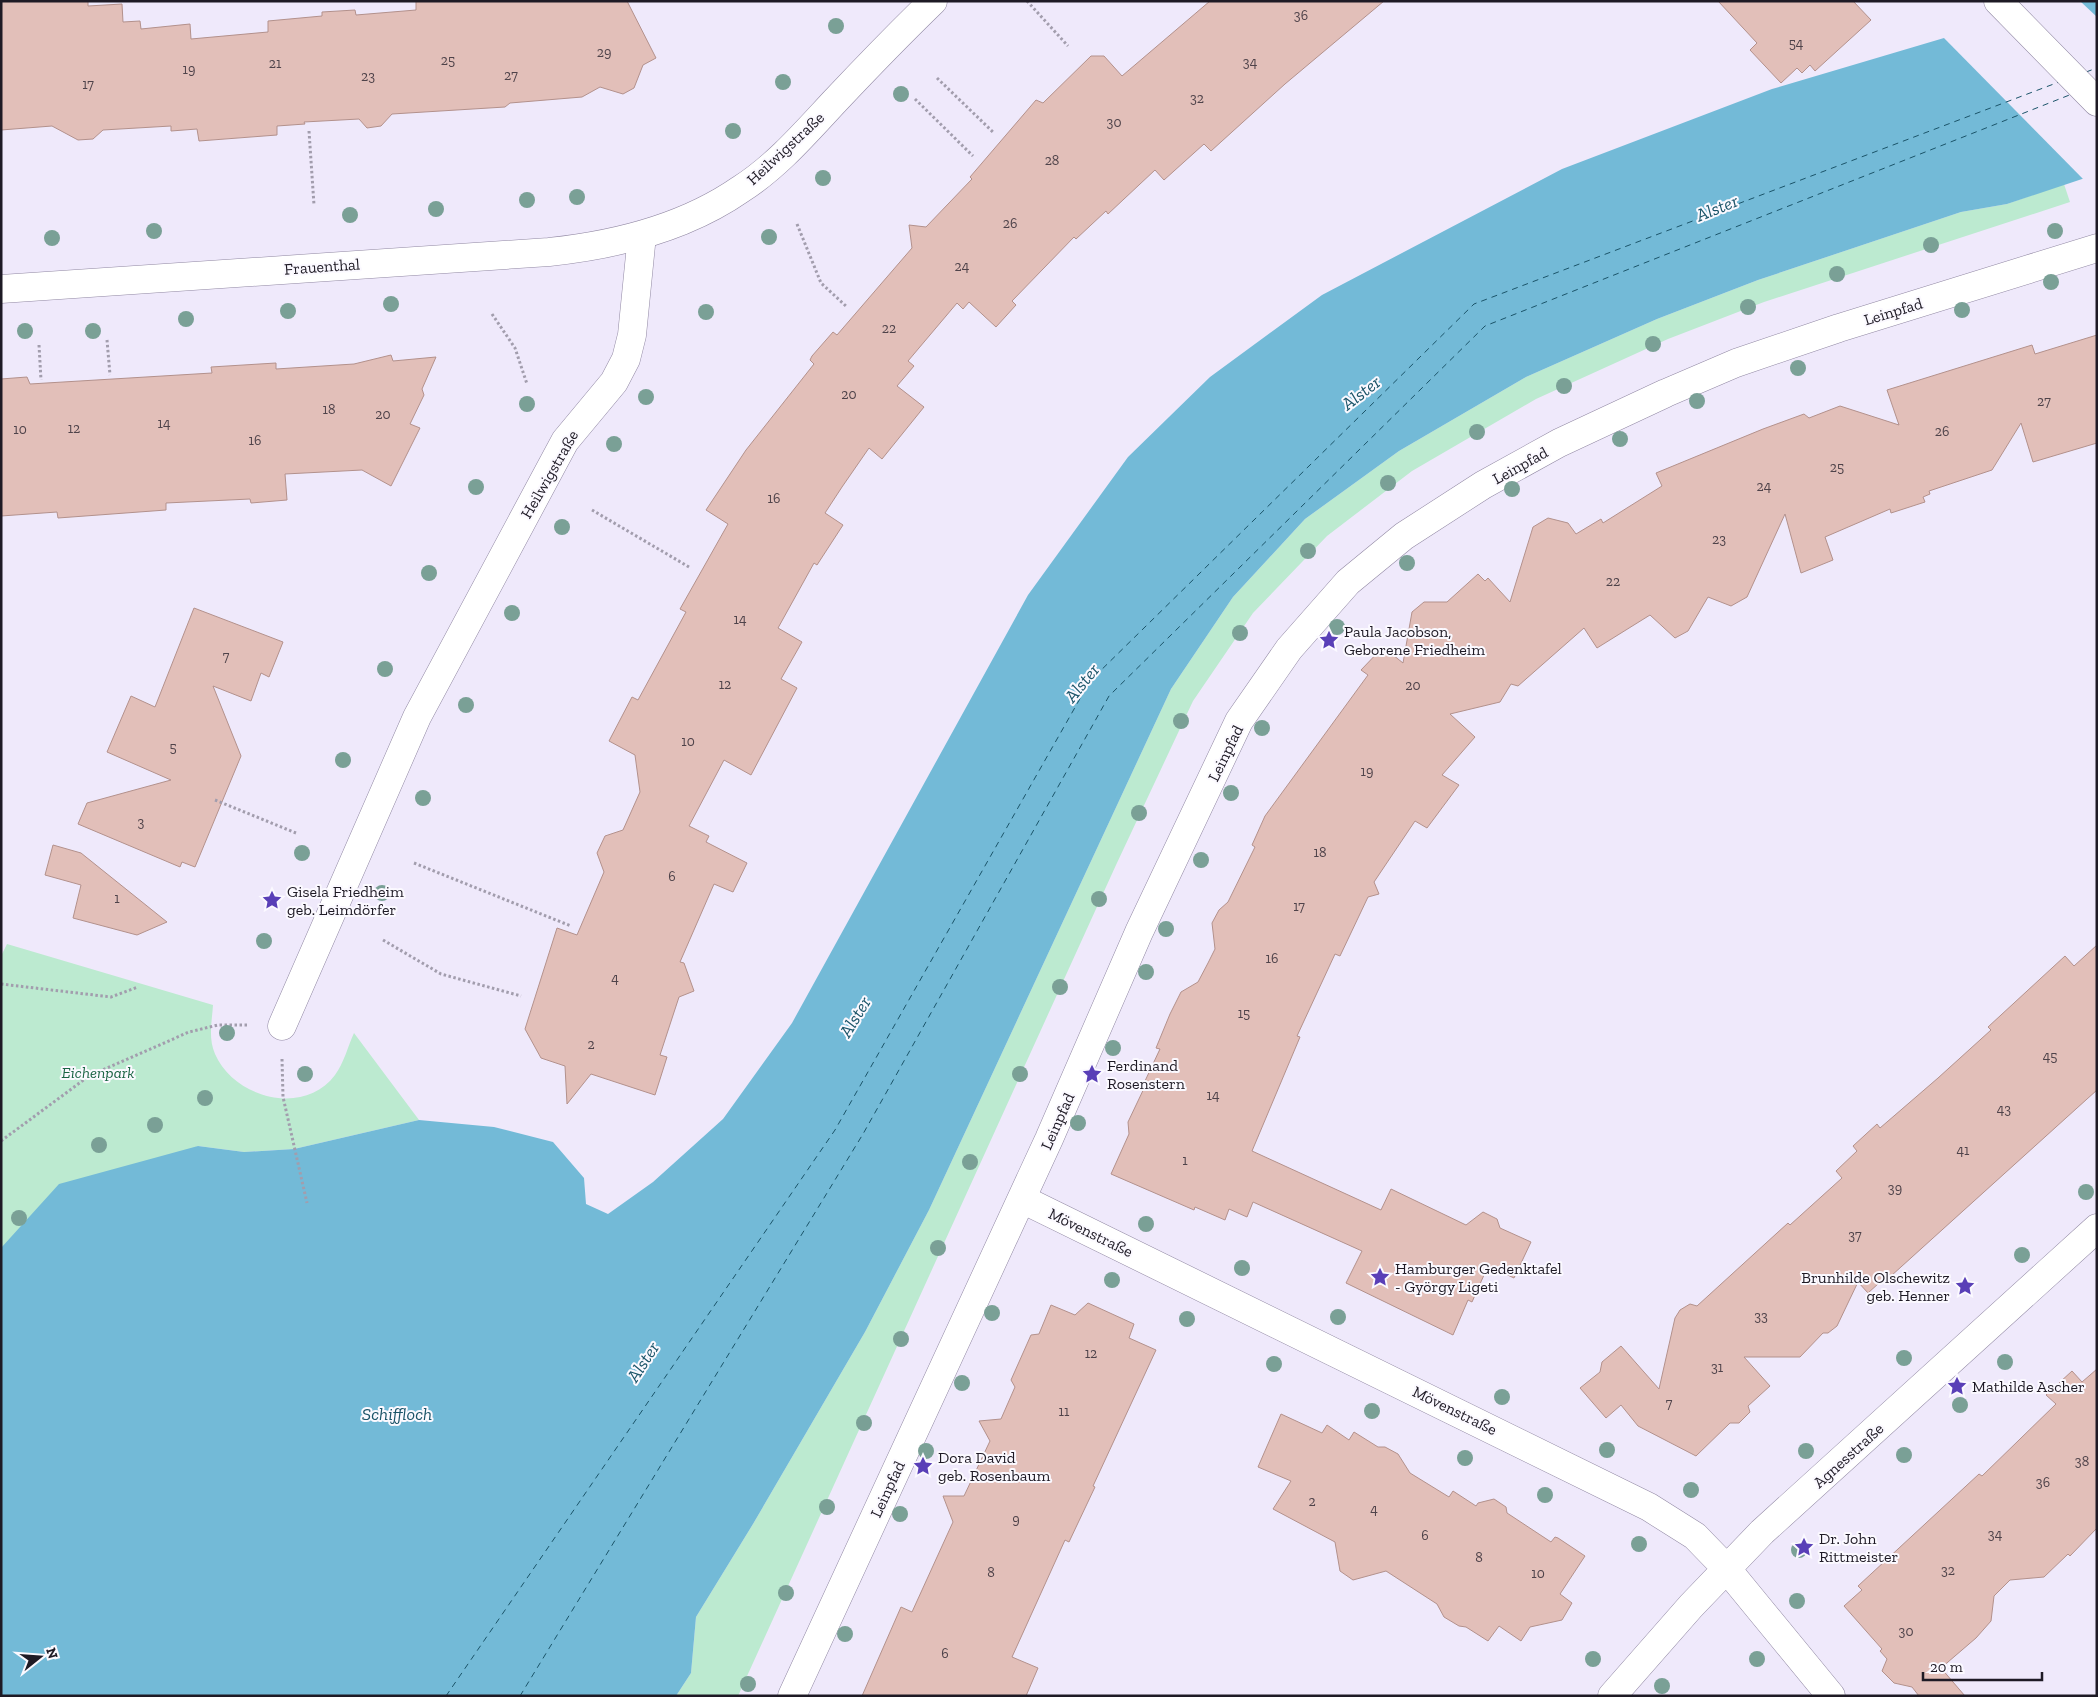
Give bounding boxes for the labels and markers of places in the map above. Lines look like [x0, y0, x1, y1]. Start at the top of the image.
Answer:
place label: Paula Jacobson, Geborene Friedheim [1344, 622, 1485, 659]
place icon: Paula Jacobson, Geborene Friedheim [1318, 629, 1340, 651]
place label: Gisela Friedheim geb. Leimdörfer [287, 882, 404, 919]
place icon: Gisela Friedheim geb. Leimdörfer [261, 889, 283, 911]
place label: Ferdinand Rosenstern [1107, 1056, 1186, 1093]
place icon: Ferdinand Rosenstern [1081, 1063, 1103, 1085]
place label: Hamburger Gedenktafel - György Ligeti [1395, 1259, 1562, 1296]
place icon: Hamburger Gedenktafel - György Ligeti [1369, 1266, 1391, 1288]
place label: Brunhilde Olschewitz geb. Henner [1801, 1268, 1950, 1305]
place icon: Brunhilde Olschewitz geb. Henner [1954, 1275, 1976, 1297]
place icon: Mathilde Ascher [1946, 1375, 1968, 1397]
place label: Mathilde Ascher [1972, 1377, 2085, 1396]
place label: Dora David geb. Rosenbaum [938, 1448, 1051, 1485]
place icon: Dora David geb. Rosenbaum [912, 1455, 934, 1477]
place label: Dr. John Rittmeister [1819, 1529, 1898, 1566]
place icon: Dr. John Rittmeister [1793, 1536, 1815, 1558]

